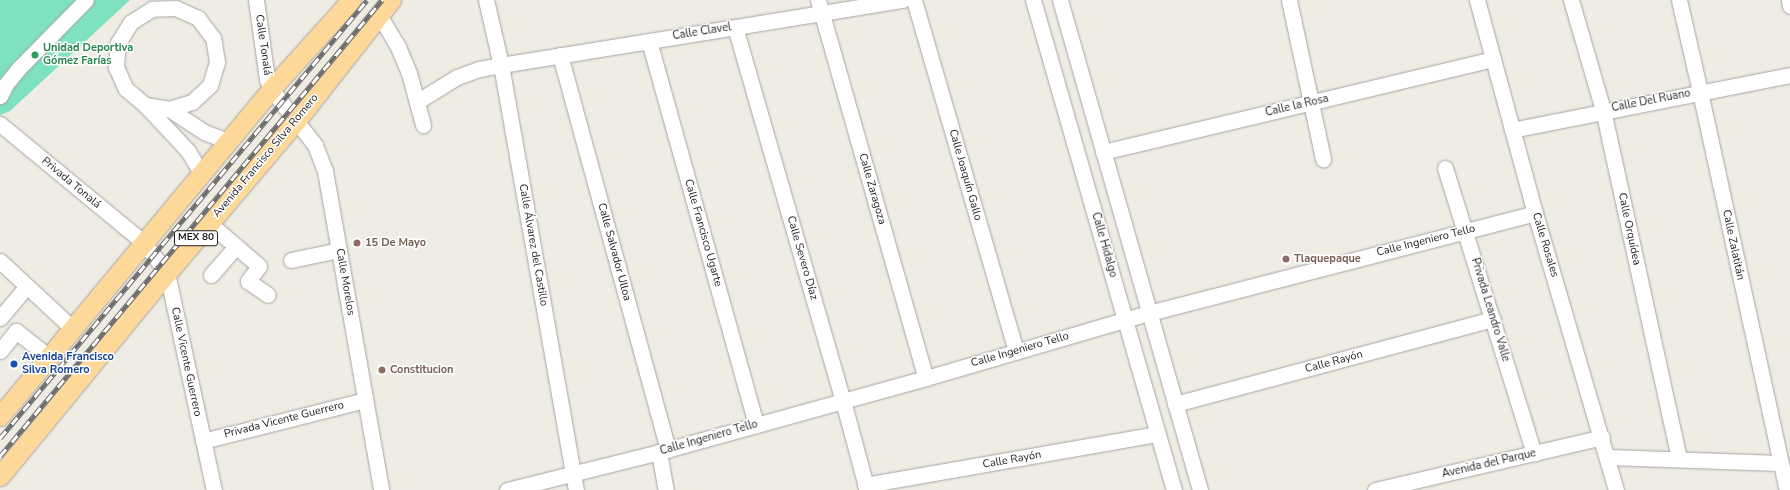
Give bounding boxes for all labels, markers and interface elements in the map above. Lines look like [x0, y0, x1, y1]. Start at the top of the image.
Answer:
street label: Calle Tonalá [252, 14, 274, 76]
street label: Calle Clavel [672, 21, 732, 43]
place label: Unidad Deportiva Gómez Farías [43, 42, 133, 68]
marker: Unidad Deportiva Gómez Farías [30, 50, 40, 60]
street label: Calle Del Ruano [1610, 87, 1692, 115]
street label: Avenida Francisco Silva Romero [210, 92, 322, 220]
street label: Calle la Rosa [1264, 92, 1330, 120]
street label: Calle Joaquín Gallo [946, 128, 984, 222]
street label: Calle Zaragoza [856, 152, 888, 226]
street label: Privada Tonalá [39, 155, 103, 211]
street label: Calle Francisco Ugarte [681, 178, 725, 288]
street label: Calle Álvarez del Castillo [516, 183, 550, 307]
street label: Calle Orquídea [1615, 192, 1643, 266]
street label: Calle Salvador Ulloa [595, 202, 633, 302]
street label: Calle Zalatitán [1719, 209, 1747, 281]
street label: Calle Hidalgo [1088, 211, 1120, 279]
street label: Calle Rosales [1529, 211, 1561, 279]
street label: Calle Severo Díaz [784, 215, 820, 301]
street label: Calle Ingeniero Tello [1375, 222, 1477, 260]
road number: MEX 80 [173, 230, 219, 246]
place label: 15 De Mayo [365, 236, 426, 250]
marker: 15 De Mayo [352, 238, 362, 248]
street label: Calle Morelos [333, 247, 357, 317]
place label: Tlaquepaque [1294, 252, 1361, 266]
marker: Tlaquepaque [1281, 254, 1291, 264]
street label: Privada Leandro Valle [1468, 256, 1512, 364]
street label: Calle Vicente Guerrero [168, 306, 204, 418]
street label: Calle Ingeniero Tello [970, 330, 1070, 370]
street label: Calle Rayón [1304, 348, 1364, 376]
place label: Avenida Francisco Silva Romero [22, 351, 114, 377]
marker: Avenida Francisco Silva Romero [9, 359, 19, 369]
place label: Constitucion [390, 363, 454, 377]
marker: Constitucion [377, 365, 387, 375]
street label: Privada Vicente Guerrero [223, 399, 345, 441]
street label: Calle Ingeniero Tello [659, 418, 759, 458]
street label: Avenida del Parque [1441, 447, 1537, 481]
street label: Calle Rayón [982, 448, 1042, 472]

